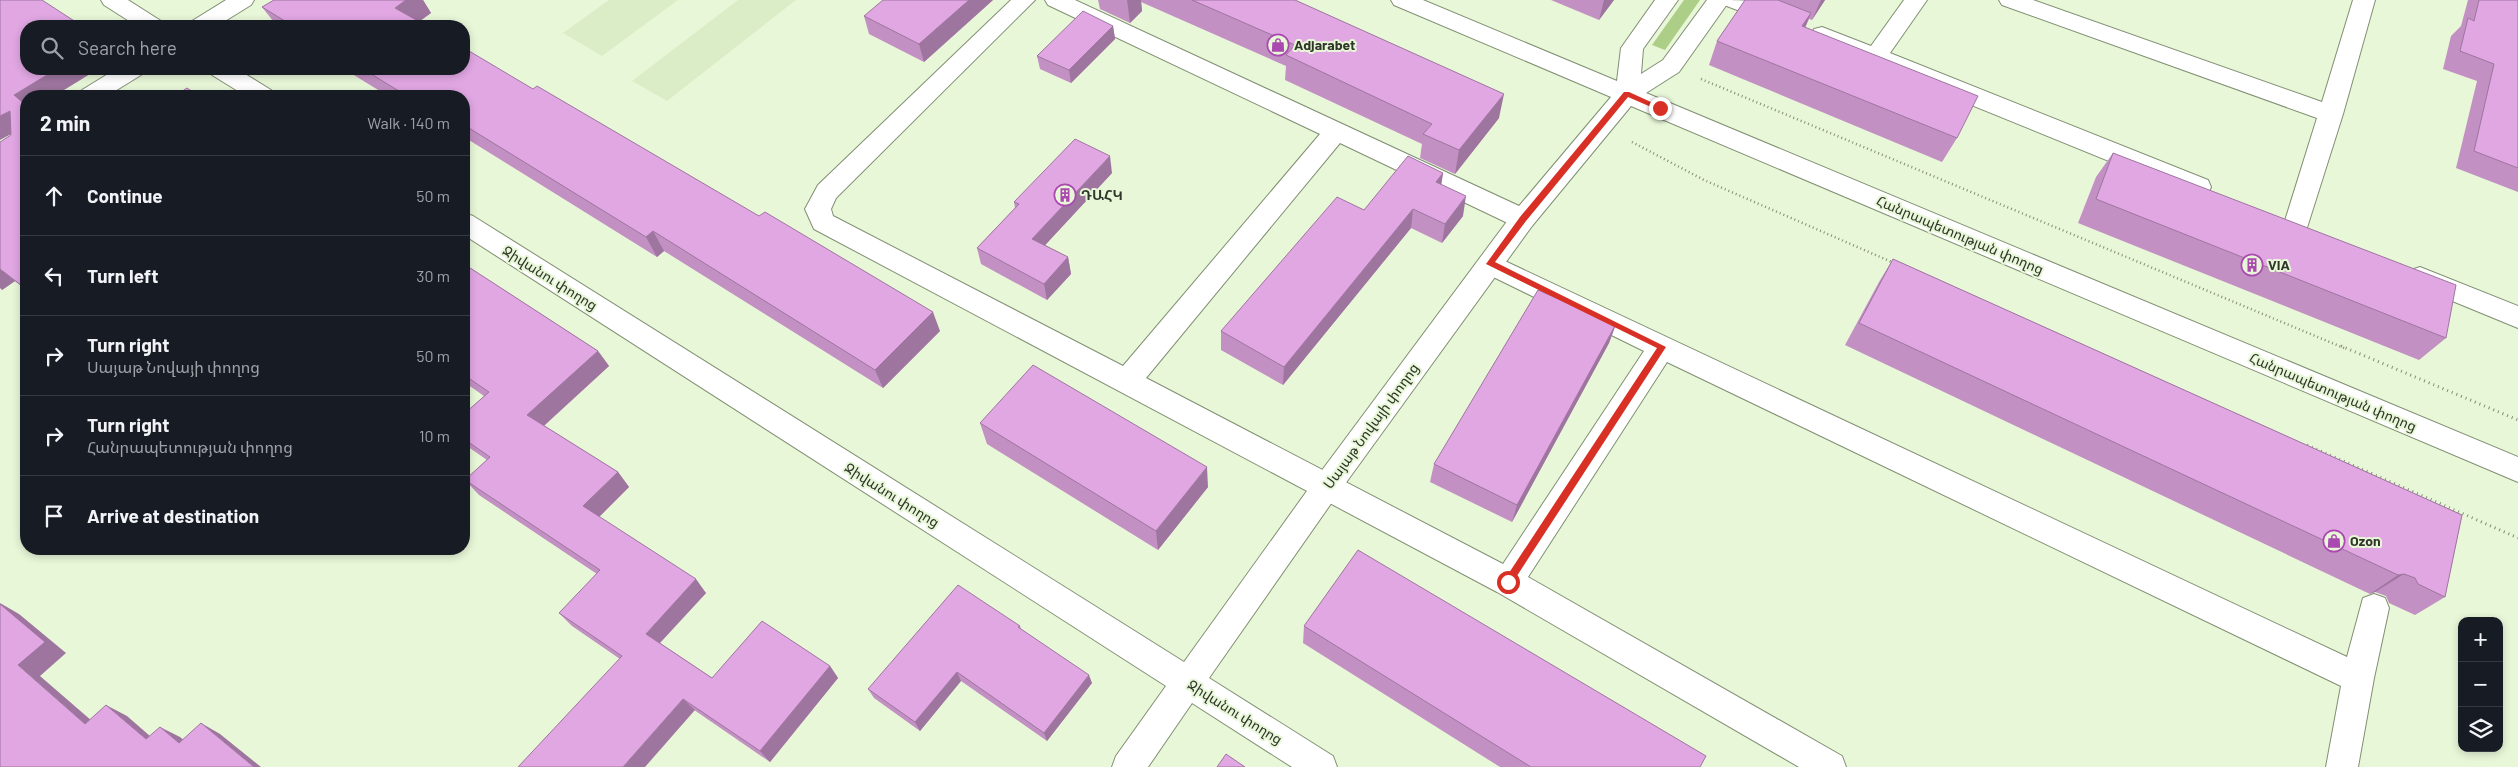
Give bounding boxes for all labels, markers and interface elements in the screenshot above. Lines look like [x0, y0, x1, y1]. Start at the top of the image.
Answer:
search box [20, 20, 470, 75]
shop icon: Adjarabet [1266, 33, 1290, 57]
icon: search [38, 34, 66, 62]
text: Search here [78, 36, 177, 59]
place label: Adjarabet [1294, 36, 1355, 53]
route end [1649, 97, 1672, 120]
text: 2 min [40, 110, 90, 135]
text: Walk · 140 m [367, 113, 450, 132]
icon: ahead [40, 182, 68, 210]
building icon: ԴԱՀԿ [1053, 183, 1077, 207]
text: Continue [87, 184, 163, 207]
text: 50 m [416, 186, 450, 205]
place label: ԴԱՀԿ [1081, 186, 1123, 203]
street label: Հանրապետության փողոց [1874, 192, 2046, 278]
street label: Ջիվանու փողոց [500, 242, 601, 314]
building icon: VIA [2240, 253, 2264, 277]
place label: VIA [2268, 256, 2290, 273]
icon: left [40, 262, 68, 290]
text: Turn left [87, 264, 158, 287]
text: 30 m [416, 266, 450, 285]
text: Turn right [87, 333, 169, 356]
icon: right [40, 342, 68, 370]
text: 50 m [416, 346, 450, 365]
street label: Հանրապետության փողոց [2247, 349, 2419, 435]
text: Սայաթ Նովայի փողոց [87, 357, 260, 376]
street label: Սայաթ Նովայի փողոց [1319, 360, 1422, 492]
text: Turn right [87, 413, 169, 436]
icon: right [40, 422, 68, 450]
text: 10 m [419, 426, 450, 445]
text: Հանրապետության փողոց [87, 437, 293, 456]
street label: Ջիվանու փողոց [842, 459, 943, 531]
icon: arrive [40, 502, 68, 530]
text: Arrive at destination [87, 504, 259, 527]
shop icon: Ozon [2322, 529, 2346, 553]
place label: Ozon [2350, 532, 2381, 549]
route start [1497, 571, 1520, 594]
map controls [2458, 617, 2503, 752]
button: + [2458, 617, 2503, 662]
button: − [2458, 662, 2503, 707]
street label: Ջիվանու փողոց [1185, 676, 1286, 748]
button: layers [2458, 707, 2503, 752]

